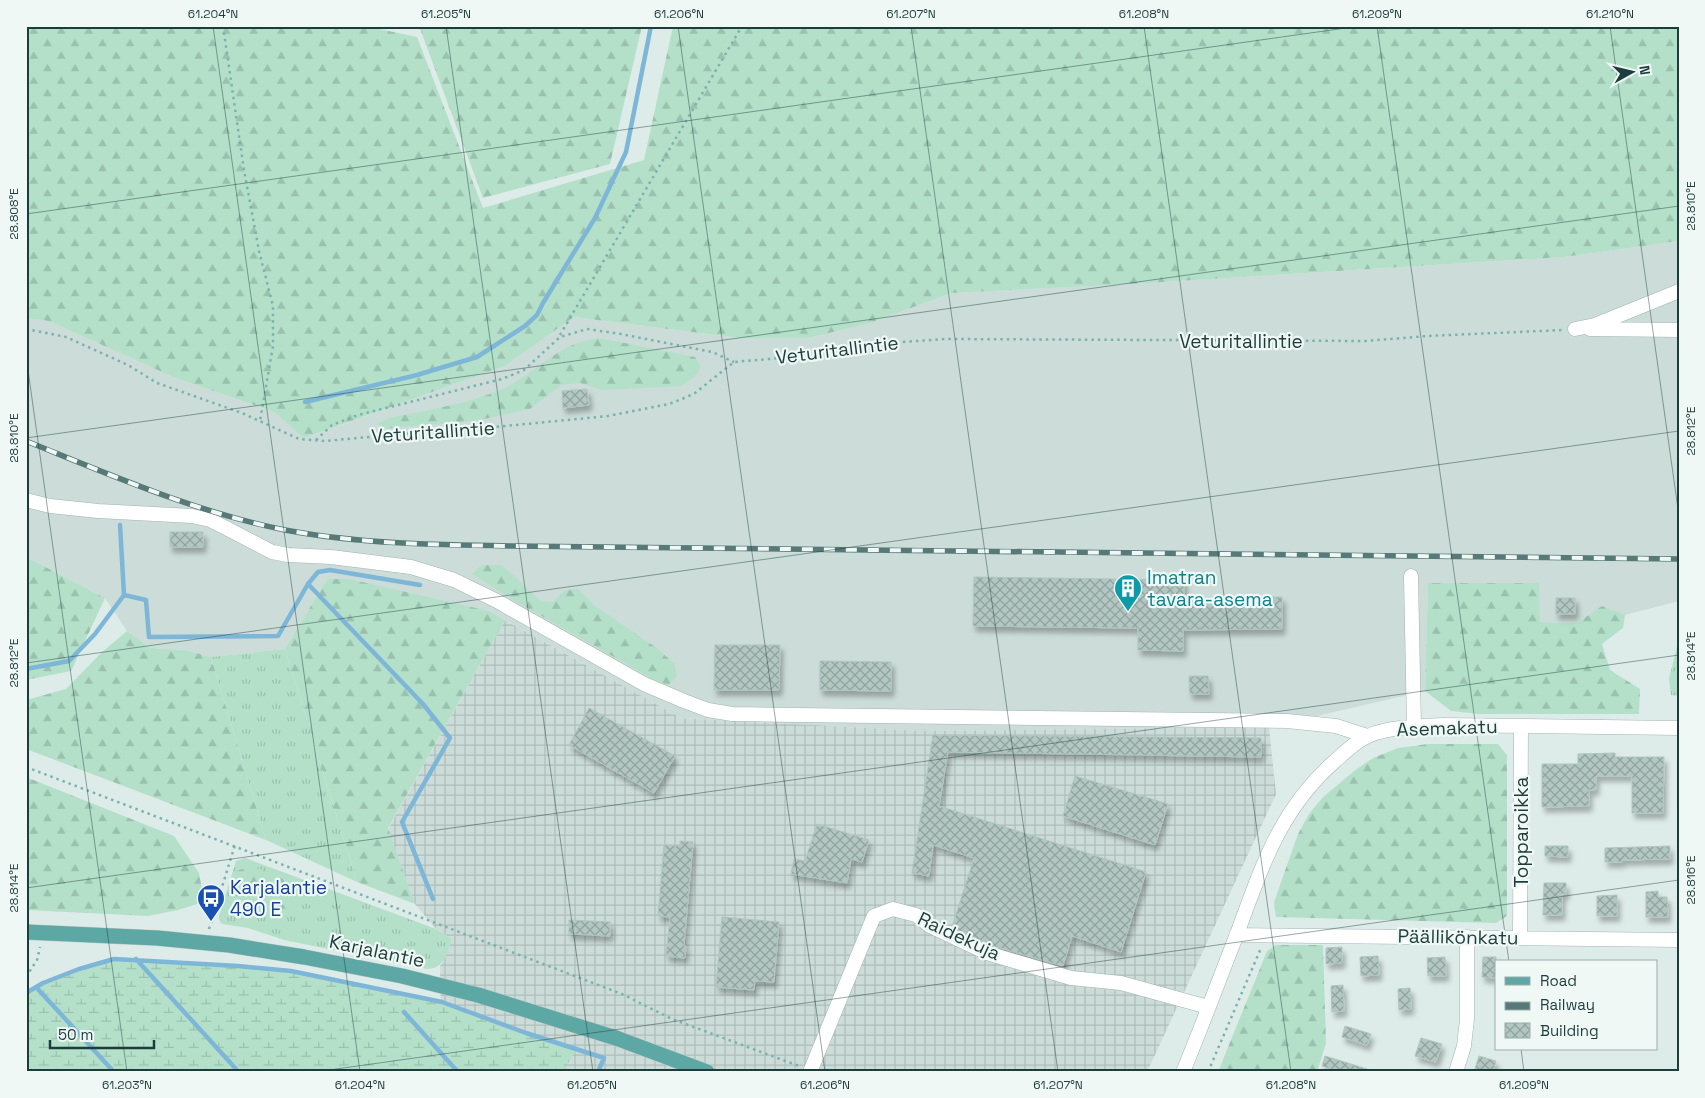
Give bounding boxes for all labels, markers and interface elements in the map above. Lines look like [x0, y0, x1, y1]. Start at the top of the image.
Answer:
text: 61.204°N [188, 6, 238, 22]
text: 61.205°N [421, 6, 471, 22]
text: 61.206°N [654, 6, 704, 22]
text: 61.207°N [886, 6, 936, 22]
text: 61.208°N [1119, 6, 1169, 22]
text: 61.209°N [1352, 6, 1402, 22]
text: 61.210°N [1586, 6, 1634, 22]
north arrow [1608, 48, 1658, 98]
text: N [1635, 64, 1654, 76]
text: 28.810°E [1683, 181, 1699, 231]
text: 28.808°E [6, 188, 22, 240]
street label: Veturitallintie [1179, 329, 1303, 354]
street label: Veturitallintie [774, 330, 900, 370]
text: 28.812°E [1683, 406, 1699, 455]
text: 28.810°E [6, 413, 22, 463]
street label: Veturitallintie [370, 415, 496, 449]
place label: Imatran tavara-asema [1147, 565, 1273, 612]
building icon: Imatran tavara-asema [1113, 573, 1143, 612]
text: 28.814°E [1683, 631, 1699, 681]
text: 28.812°E [6, 638, 22, 687]
street label: Asemakatu [1396, 714, 1498, 742]
street label: Topparoikka [1509, 777, 1534, 887]
text: 28.816°E [1683, 855, 1699, 904]
text: 28.814°E [6, 863, 22, 913]
place label: Karjalantie 490 E [230, 875, 327, 922]
bus stop icon: Karjalantie 490 E [196, 883, 226, 922]
street label: Raidekuja [914, 906, 1004, 966]
street label: Päällikönkatu [1397, 923, 1519, 951]
street label: Karjalantie [327, 929, 427, 973]
legend [1495, 960, 1658, 1050]
text: Road [1540, 971, 1577, 990]
text: Railway [1540, 995, 1595, 1014]
scale bar [50, 1018, 154, 1050]
text: Building [1540, 1021, 1599, 1040]
text: 50 m [58, 1025, 93, 1044]
text: 61.203°N [102, 1077, 152, 1093]
text: 61.204°N [335, 1077, 385, 1093]
text: 61.205°N [567, 1077, 617, 1093]
text: 61.206°N [800, 1077, 850, 1093]
text: 61.207°N [1033, 1077, 1083, 1093]
text: 61.208°N [1266, 1077, 1316, 1093]
text: 61.209°N [1499, 1077, 1549, 1093]

